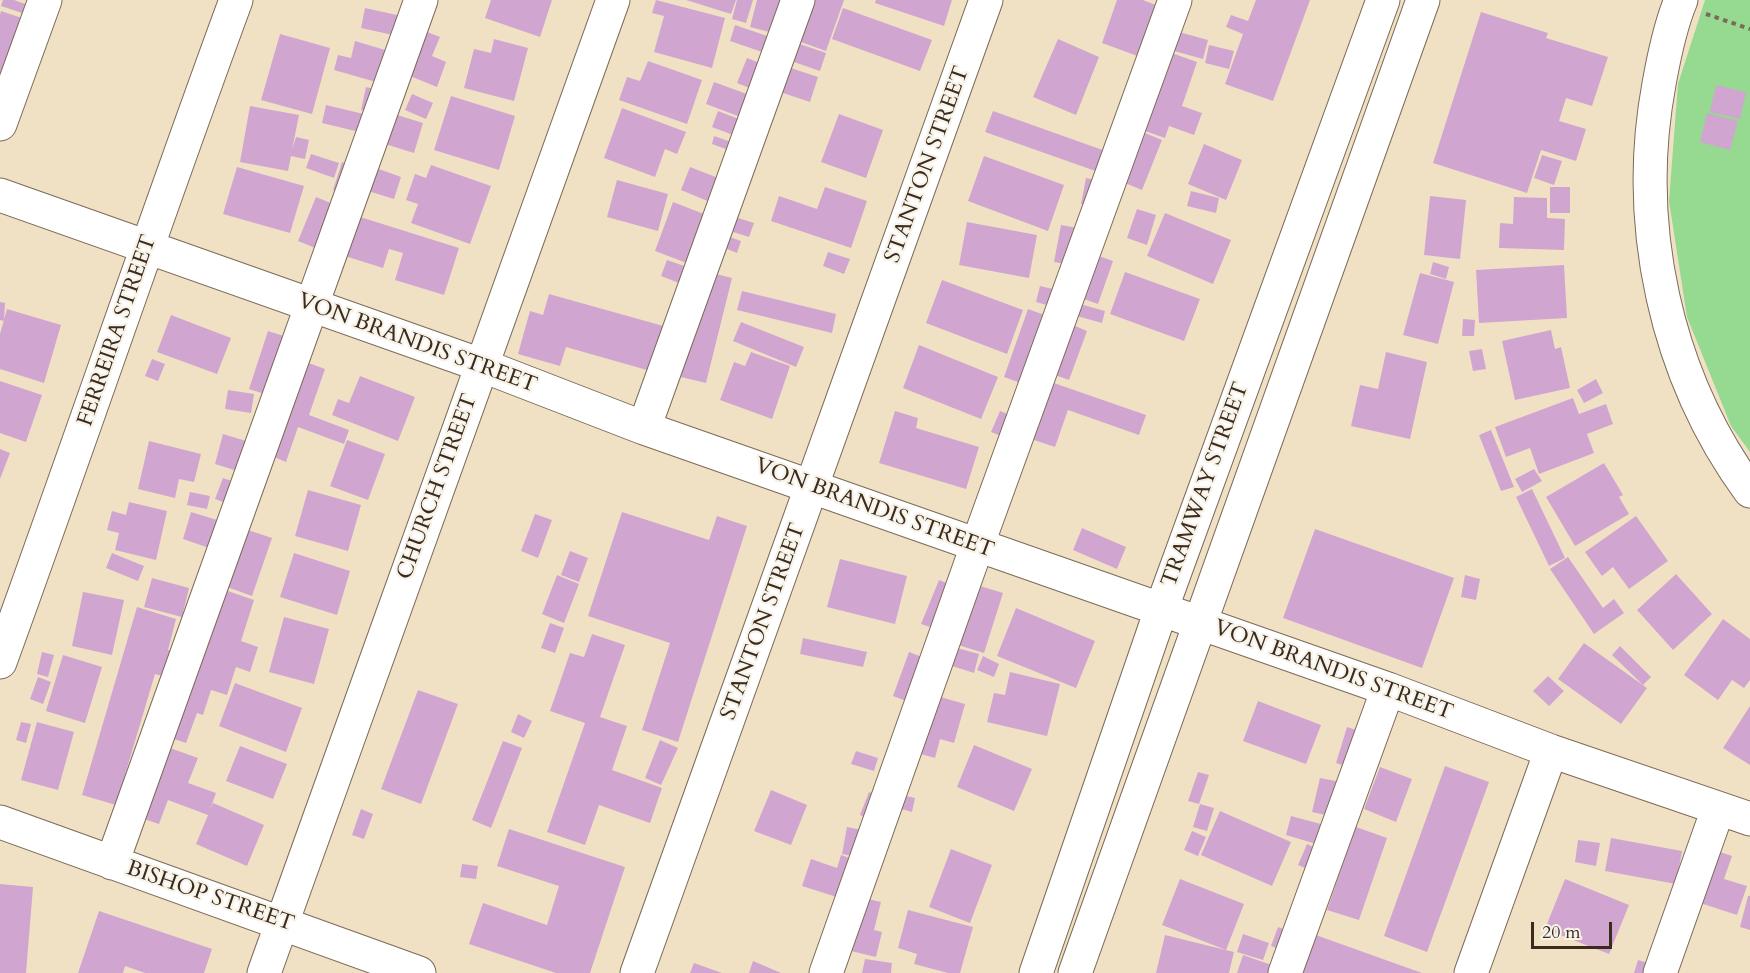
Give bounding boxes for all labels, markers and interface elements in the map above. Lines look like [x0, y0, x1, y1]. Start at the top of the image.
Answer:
street label: STANTON STREET [880, 63, 976, 267]
street label: FERREIRA STREET [73, 232, 163, 430]
street label: VON BRANDIS STREET [294, 288, 540, 400]
street label: TRAMWAY STREET [1157, 379, 1255, 591]
street label: CHURCH STREET [392, 391, 484, 583]
street label: VON BRANDIS STREET [751, 453, 997, 565]
street label: STANTON STREET [716, 520, 812, 724]
street label: VON BRANDIS STREET [1210, 615, 1456, 727]
street label: BISHOP STREET [123, 856, 297, 938]
scale bar [1534, 910, 1615, 948]
text: 20 m [1542, 920, 1581, 945]

